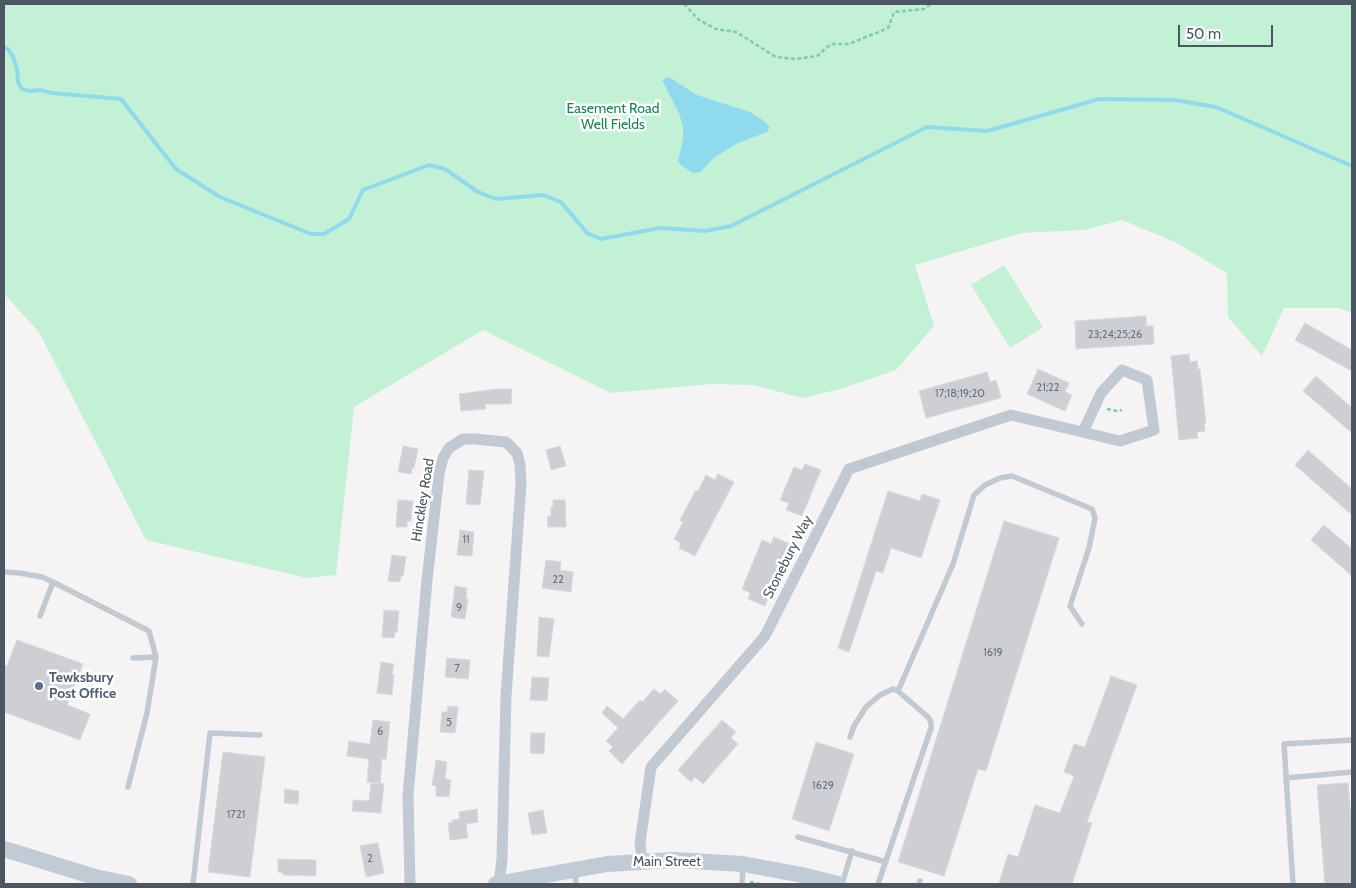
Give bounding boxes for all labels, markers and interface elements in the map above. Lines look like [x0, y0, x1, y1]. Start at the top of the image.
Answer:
scale bar [1181, 15, 1276, 47]
text: 50 m [1186, 25, 1221, 43]
park label: Easement Road Well Fields [567, 101, 659, 134]
house number: 23;24;25;26 [1088, 328, 1142, 342]
house number: 21;22 [1036, 381, 1060, 395]
house number: 17;18;19;20 [935, 387, 985, 401]
street label: Hinckley Road [408, 457, 438, 543]
street label: Stonebury Way [760, 513, 816, 601]
house number: 11 [462, 533, 470, 547]
house number: 22 [552, 573, 564, 587]
house number: 9 [456, 601, 462, 615]
house number: 1619 [983, 646, 1003, 660]
house number: 7 [454, 662, 460, 676]
place label: Tewksbury Post Office [49, 670, 116, 702]
marker: Tewksbury Post Office [33, 680, 45, 692]
house number: 5 [446, 716, 452, 730]
house number: 6 [377, 725, 383, 739]
house number: 1629 [812, 779, 834, 793]
house number: 1721 [227, 808, 245, 822]
house number: 2 [367, 852, 373, 866]
street label: Main Street [633, 854, 701, 870]

